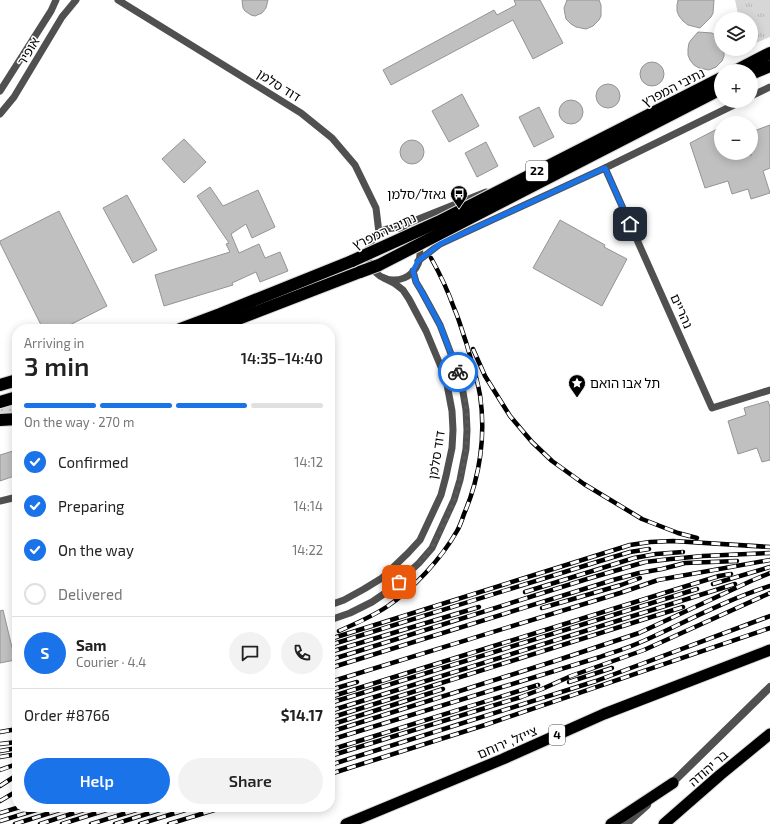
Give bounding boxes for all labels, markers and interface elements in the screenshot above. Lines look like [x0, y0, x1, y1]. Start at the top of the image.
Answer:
map controls [714, 12, 758, 160]
button: layers [714, 12, 758, 56]
street label: אופיר [13, 34, 43, 68]
street label: נתיבי המפרץ [639, 64, 707, 110]
button: + [714, 64, 758, 108]
street label: דוד סלמן [254, 65, 304, 105]
button: − [714, 116, 758, 160]
road number: 22 [526, 161, 548, 181]
bus stop icon: גאזל/סלמן [449, 184, 469, 209]
place label: גאזל/סלמן [387, 186, 446, 202]
pin [613, 207, 647, 241]
street label: נתיבי המפרץ [349, 209, 419, 253]
icon: home [619, 213, 641, 235]
street label: נהריים [667, 291, 697, 331]
text: Arriving in [24, 335, 84, 351]
text: 14:35–14:40 [241, 349, 323, 367]
text: 3 min [24, 350, 89, 381]
courier [438, 352, 478, 392]
icon: bike [447, 361, 469, 383]
place icon: תל אבו הואם [567, 373, 587, 398]
place label: תל אבו הואם [590, 375, 660, 391]
text: On the way · 270 m [24, 414, 134, 430]
street label: דוד סלמן [424, 430, 448, 480]
icon: check [24, 451, 46, 473]
text: Confirmed [58, 453, 129, 471]
text: 14:12 [294, 454, 323, 470]
icon: check [24, 495, 46, 517]
text: Preparing [58, 497, 124, 515]
text: 14:14 [294, 498, 323, 514]
icon: check [24, 539, 46, 561]
text: On the way [58, 541, 134, 559]
text: 14:22 [292, 542, 323, 558]
pin [382, 565, 416, 599]
icon: bag [388, 571, 410, 593]
text: Delivered [58, 585, 123, 603]
button: chat [229, 632, 271, 674]
button: phone [281, 632, 323, 674]
text: Sam [76, 636, 107, 654]
text: S [41, 644, 49, 662]
text: Courier · 4.4 [76, 654, 146, 670]
text: Order #8766 [24, 706, 110, 724]
text: $14.17 [281, 706, 323, 724]
street label: צייזל, ירוחם [475, 722, 539, 762]
road number: 4 [549, 725, 565, 745]
street label: בר יהודה [685, 746, 731, 790]
button: Help [24, 758, 170, 804]
button: Share [178, 758, 323, 804]

